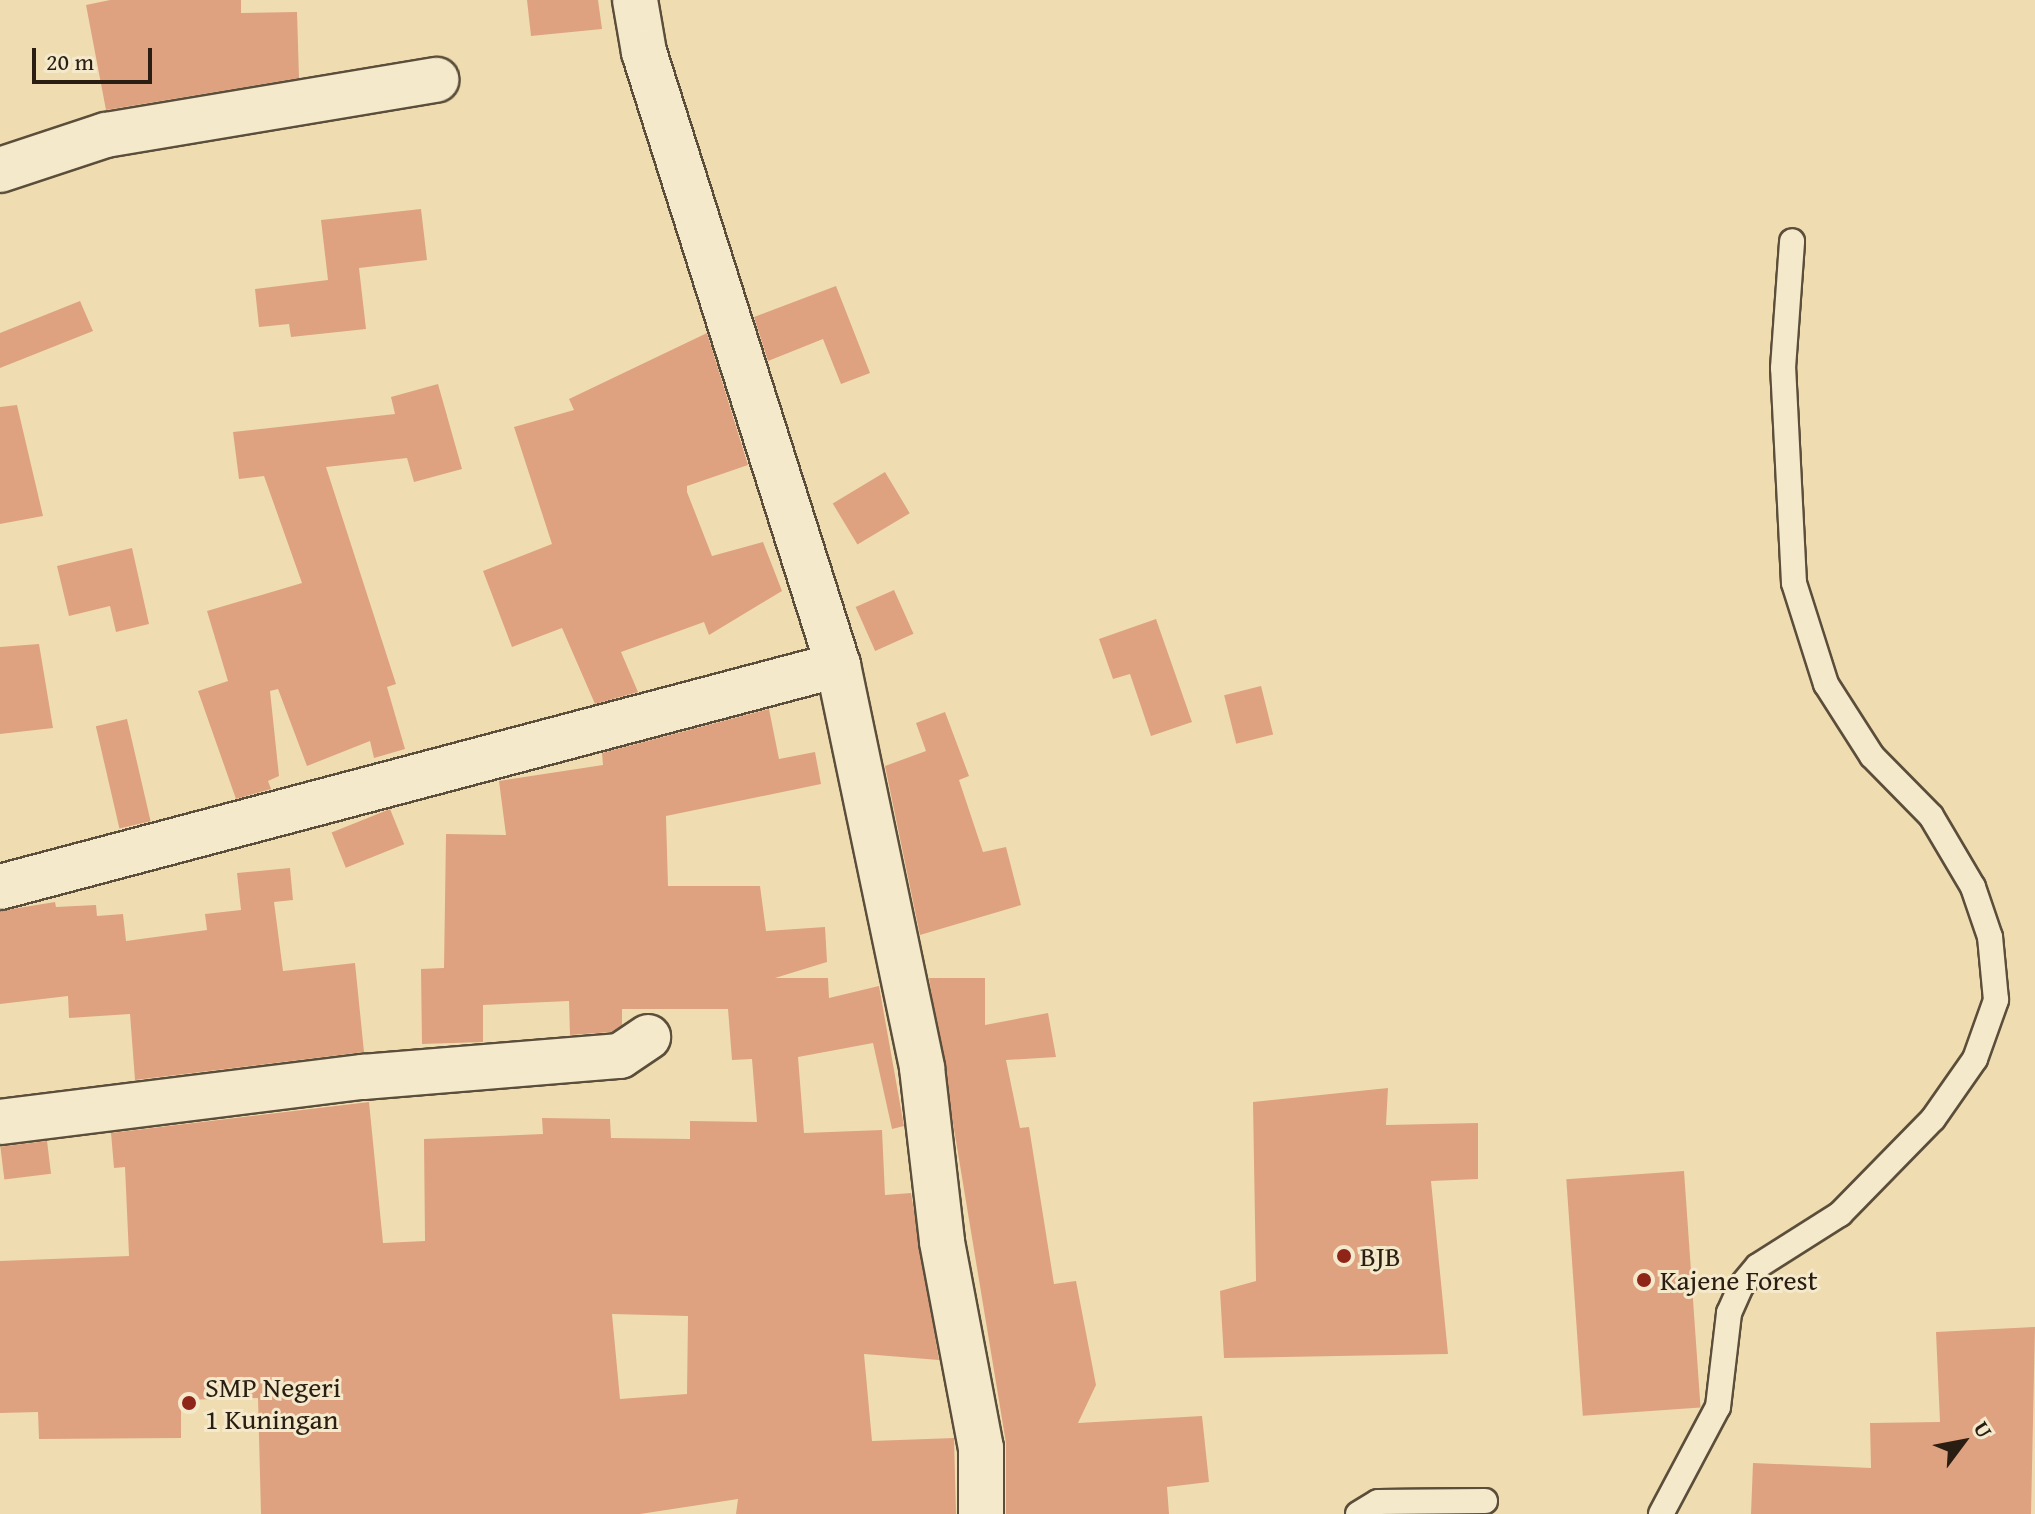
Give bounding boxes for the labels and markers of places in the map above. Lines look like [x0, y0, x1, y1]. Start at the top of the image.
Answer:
place label: BJB [1360, 1239, 1401, 1273]
marker: BJB [1335, 1247, 1353, 1265]
place label: Kajene Forest [1660, 1263, 1818, 1297]
marker: Kajene Forest [1635, 1271, 1653, 1289]
place label: SMP Negeri 1 Kuningan [205, 1370, 341, 1436]
marker: SMP Negeri 1 Kuningan [180, 1394, 198, 1412]

